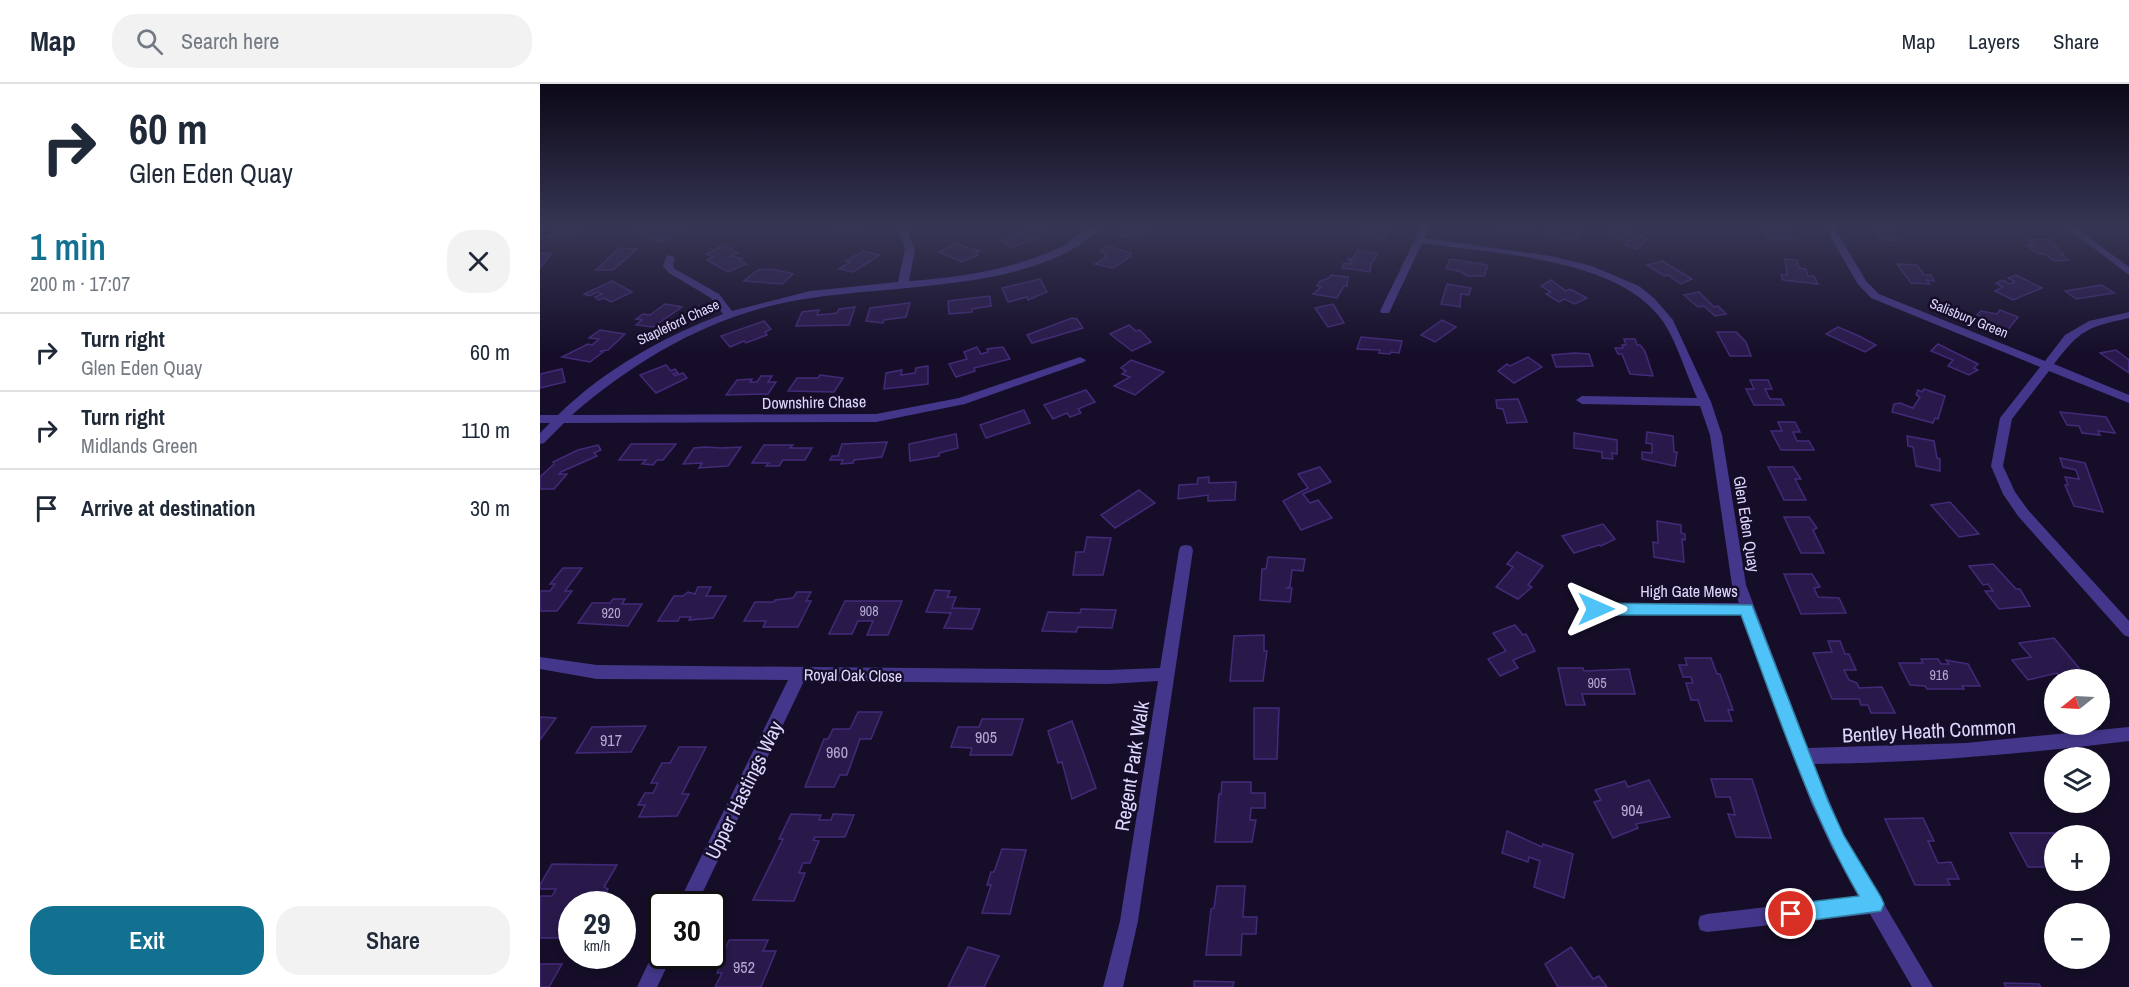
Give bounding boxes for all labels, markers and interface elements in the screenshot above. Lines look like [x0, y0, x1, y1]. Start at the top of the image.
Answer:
search box [112, 14, 532, 68]
text: Map [30, 22, 76, 60]
icon: search [133, 25, 166, 58]
text: Search here [181, 26, 279, 56]
text: Map [1902, 27, 1935, 56]
text: Layers [1968, 27, 2020, 56]
text: Share [2053, 27, 2099, 56]
text: 60 m [129, 101, 208, 157]
icon: right [30, 108, 108, 186]
text: Glen Eden Quay [129, 155, 293, 191]
text: 1 min [30, 223, 106, 271]
button: close [447, 230, 510, 293]
text: 200 m · 17:07 [30, 270, 130, 297]
street label: Salisbury Green [1927, 294, 2011, 342]
street label: Stapleford Chase [634, 295, 722, 349]
text: Turn right [81, 324, 165, 354]
icon: right [30, 336, 63, 369]
text: 60 m [470, 337, 510, 367]
text: Glen Eden Quay [81, 354, 202, 381]
street label: Downshire Chase [762, 390, 866, 414]
text: Turn right [81, 402, 165, 432]
icon: right [30, 414, 63, 447]
text: 110 m [461, 415, 510, 445]
text: Midlands Green [81, 432, 198, 459]
street label: Glen Eden Quay [1729, 474, 1766, 574]
icon: arrive [30, 492, 63, 525]
text: Arrive at destination [81, 493, 255, 523]
text: 30 m [470, 493, 510, 523]
position arrow [1564, 577, 1628, 641]
street label: High Gate Mews [1640, 580, 1738, 602]
house number: 908 [859, 602, 879, 620]
house number: 920 [601, 604, 621, 622]
street label: Royal Oak Close [804, 663, 902, 687]
house number: 916 [1929, 666, 1949, 684]
north arrow [2044, 669, 2110, 735]
map controls [2044, 669, 2110, 969]
house number: 905 [1587, 674, 1607, 692]
street label: Regent Park Walk [1108, 698, 1155, 833]
street label: Bentley Heath Common [1841, 712, 2017, 749]
street label: Upper Hastings Way [698, 715, 789, 863]
house number: 905 [975, 726, 997, 748]
house number: 917 [600, 729, 622, 751]
house number: 960 [826, 741, 848, 763]
button: layers [2044, 747, 2110, 813]
house number: 904 [1621, 799, 1643, 821]
button: + [2044, 825, 2110, 891]
pin [1765, 888, 1816, 939]
speed limit sign: 30 [648, 891, 726, 969]
icon: arrive [1774, 897, 1807, 930]
text: 29 [583, 903, 611, 943]
button: − [2044, 903, 2110, 969]
button: Exit [30, 906, 264, 975]
button: Share [276, 906, 510, 975]
text: km/h [584, 935, 610, 956]
house number: 952 [733, 956, 755, 978]

